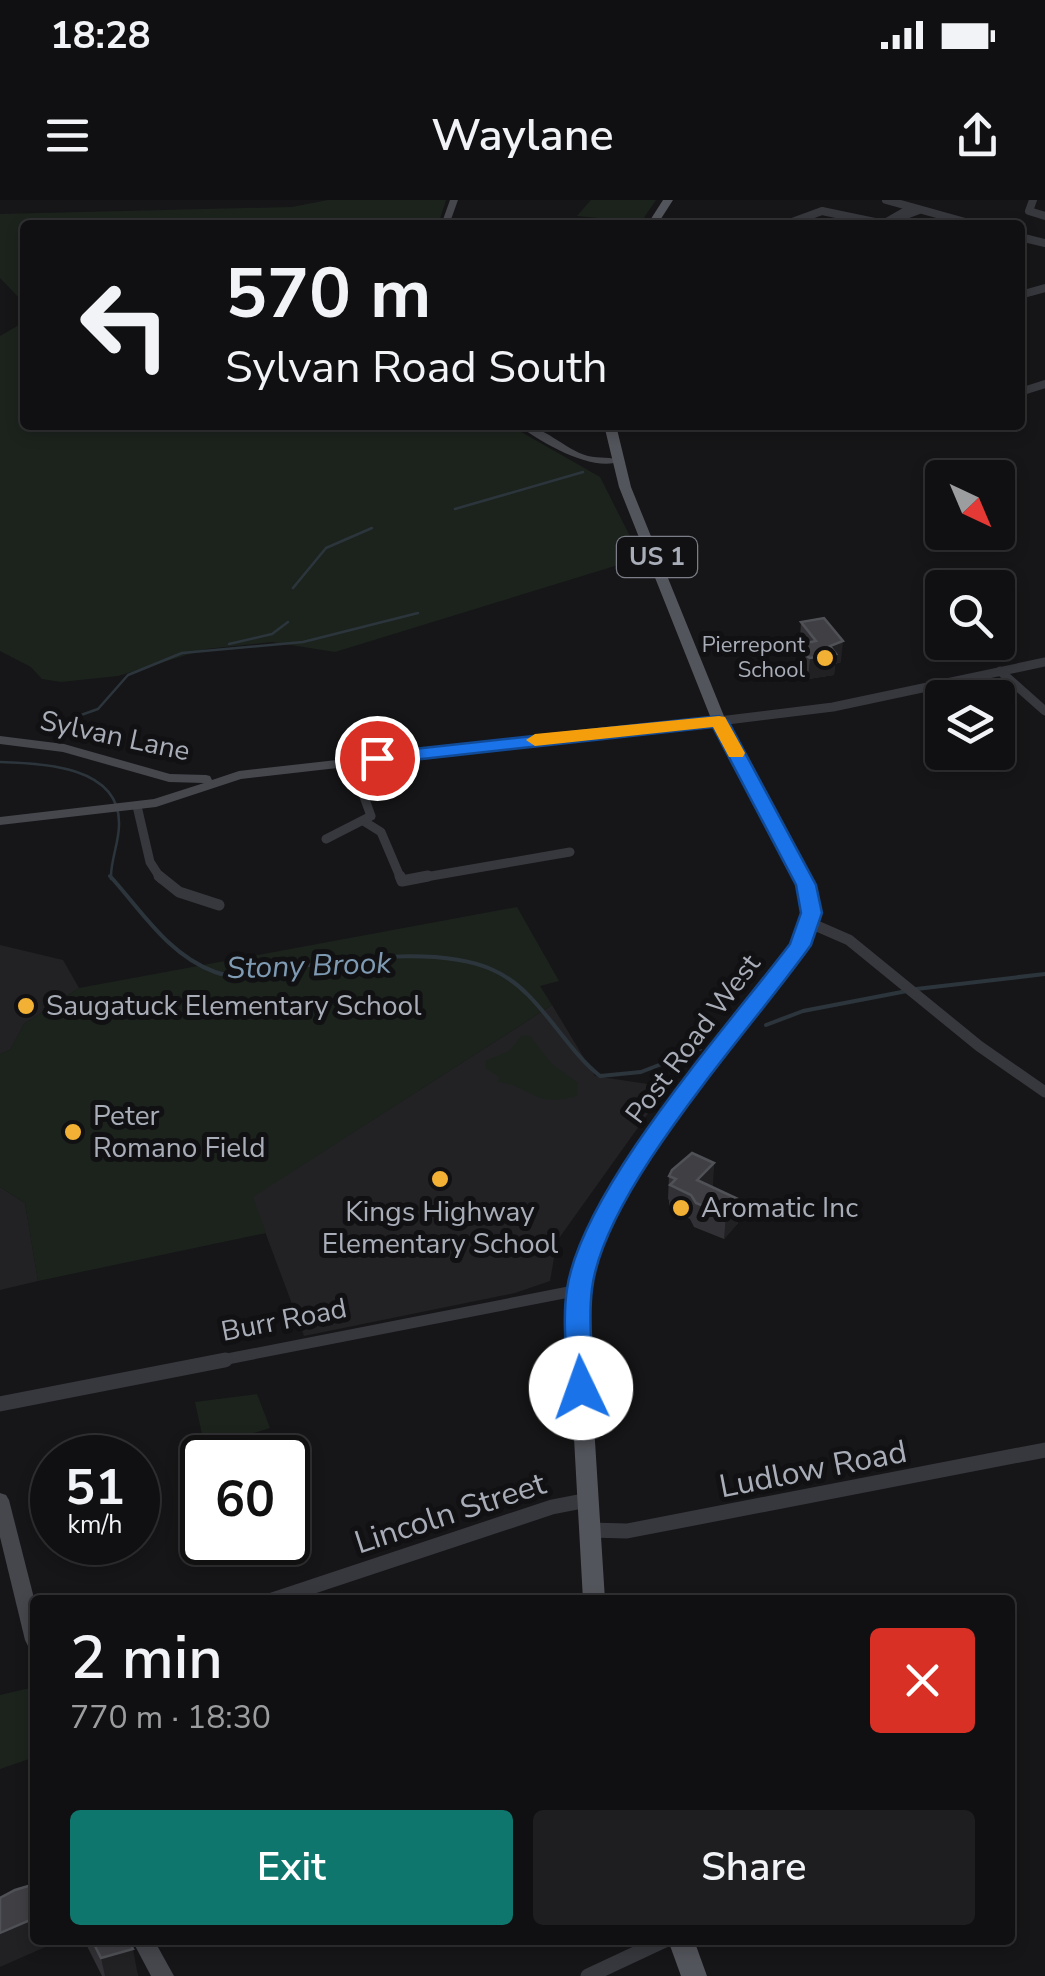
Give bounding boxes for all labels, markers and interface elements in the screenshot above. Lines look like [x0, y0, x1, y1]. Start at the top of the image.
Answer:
text: 18:28 [50, 10, 151, 61]
text: Waylane [431, 105, 614, 166]
icon: menu [40, 108, 95, 163]
icon: share [950, 108, 1005, 163]
text: 570 m [225, 246, 431, 342]
icon: left [60, 260, 190, 390]
text: Sylvan Road South [225, 337, 608, 398]
north arrow [925, 460, 1015, 550]
map controls [925, 460, 1015, 770]
road number: US 1 [617, 537, 697, 577]
button: search [925, 570, 1015, 660]
place label: Pierrepont School [702, 630, 805, 685]
marker: Pierrepont School [814, 647, 836, 669]
button: layers [925, 680, 1015, 770]
street label: Sylvan Lane [37, 702, 193, 770]
pin [335, 716, 420, 801]
icon: arrive [350, 731, 405, 786]
water label: Stony Brook [226, 943, 393, 989]
street label: Post Road West [617, 947, 769, 1131]
place label: Saugatuck Elementary School [46, 987, 422, 1025]
marker: Saugatuck Elementary School [15, 995, 37, 1017]
place label: Peter Romano Field [93, 1097, 266, 1167]
marker: Peter Romano Field [62, 1121, 84, 1143]
marker: Kings Highway Elementary School [429, 1168, 451, 1190]
place label: Aromatic Inc [701, 1189, 858, 1227]
place label: Kings Highway Elementary School [322, 1193, 559, 1263]
marker: Aromatic Inc [670, 1197, 692, 1219]
street label: Burr Road [218, 1289, 350, 1351]
position arrow [529, 1336, 633, 1440]
street label: Ludlow Road [716, 1430, 910, 1508]
speed limit sign: 60 [180, 1435, 310, 1565]
text: 51 [65, 1453, 125, 1522]
street label: Lincoln Street [349, 1462, 552, 1564]
text: km/h [67, 1508, 123, 1542]
text: 2 min [70, 1617, 223, 1699]
button: close [870, 1628, 975, 1733]
text: 770 m · 18:30 [70, 1696, 271, 1739]
button: Exit [70, 1810, 513, 1925]
button: Share [533, 1810, 975, 1925]

